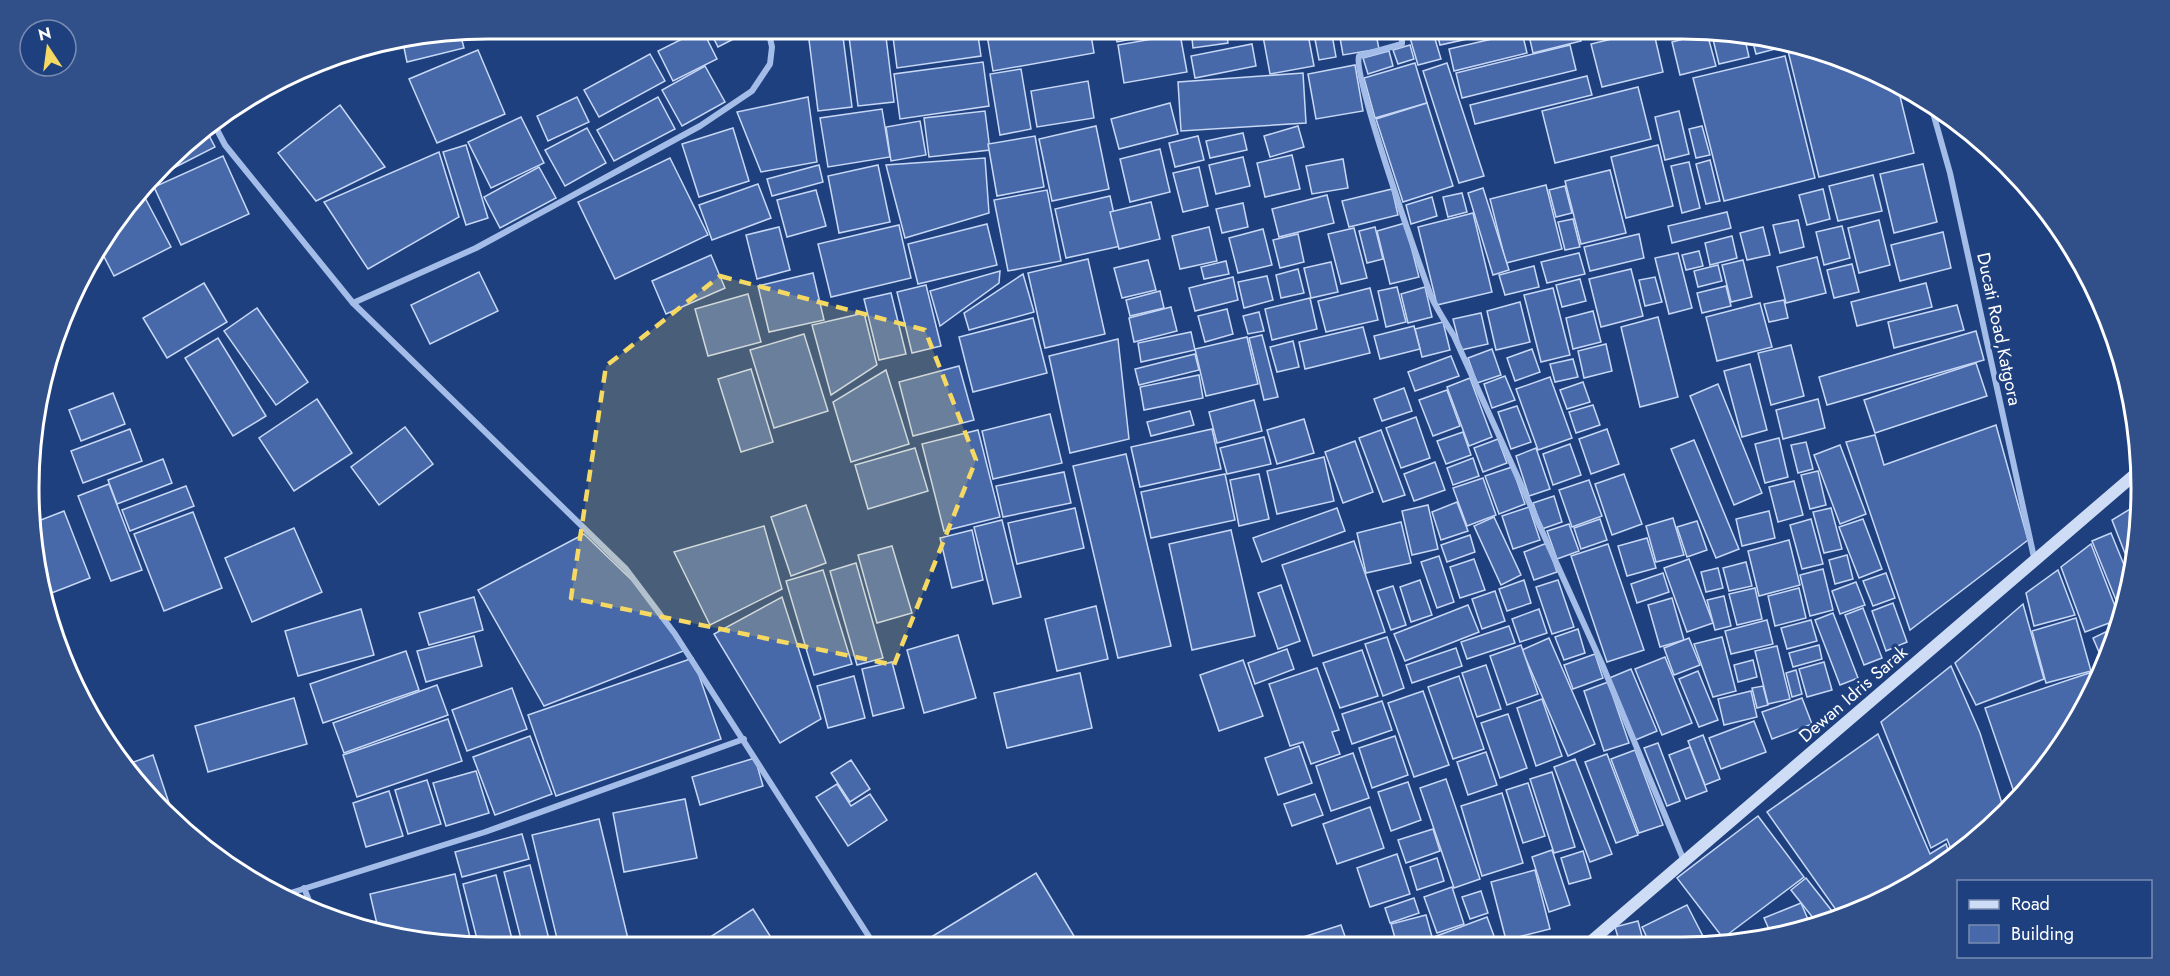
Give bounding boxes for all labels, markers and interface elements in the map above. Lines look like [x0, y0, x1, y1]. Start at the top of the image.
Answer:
north arrow [18, 18, 78, 78]
text: N [36, 21, 54, 47]
street label: Ducati Road,Katgora [1970, 250, 2028, 408]
street label: Dewan Idris Sarak [1793, 639, 1913, 749]
legend [1957, 880, 2152, 958]
text: Road [2011, 891, 2050, 917]
text: Building [2011, 921, 2074, 947]

